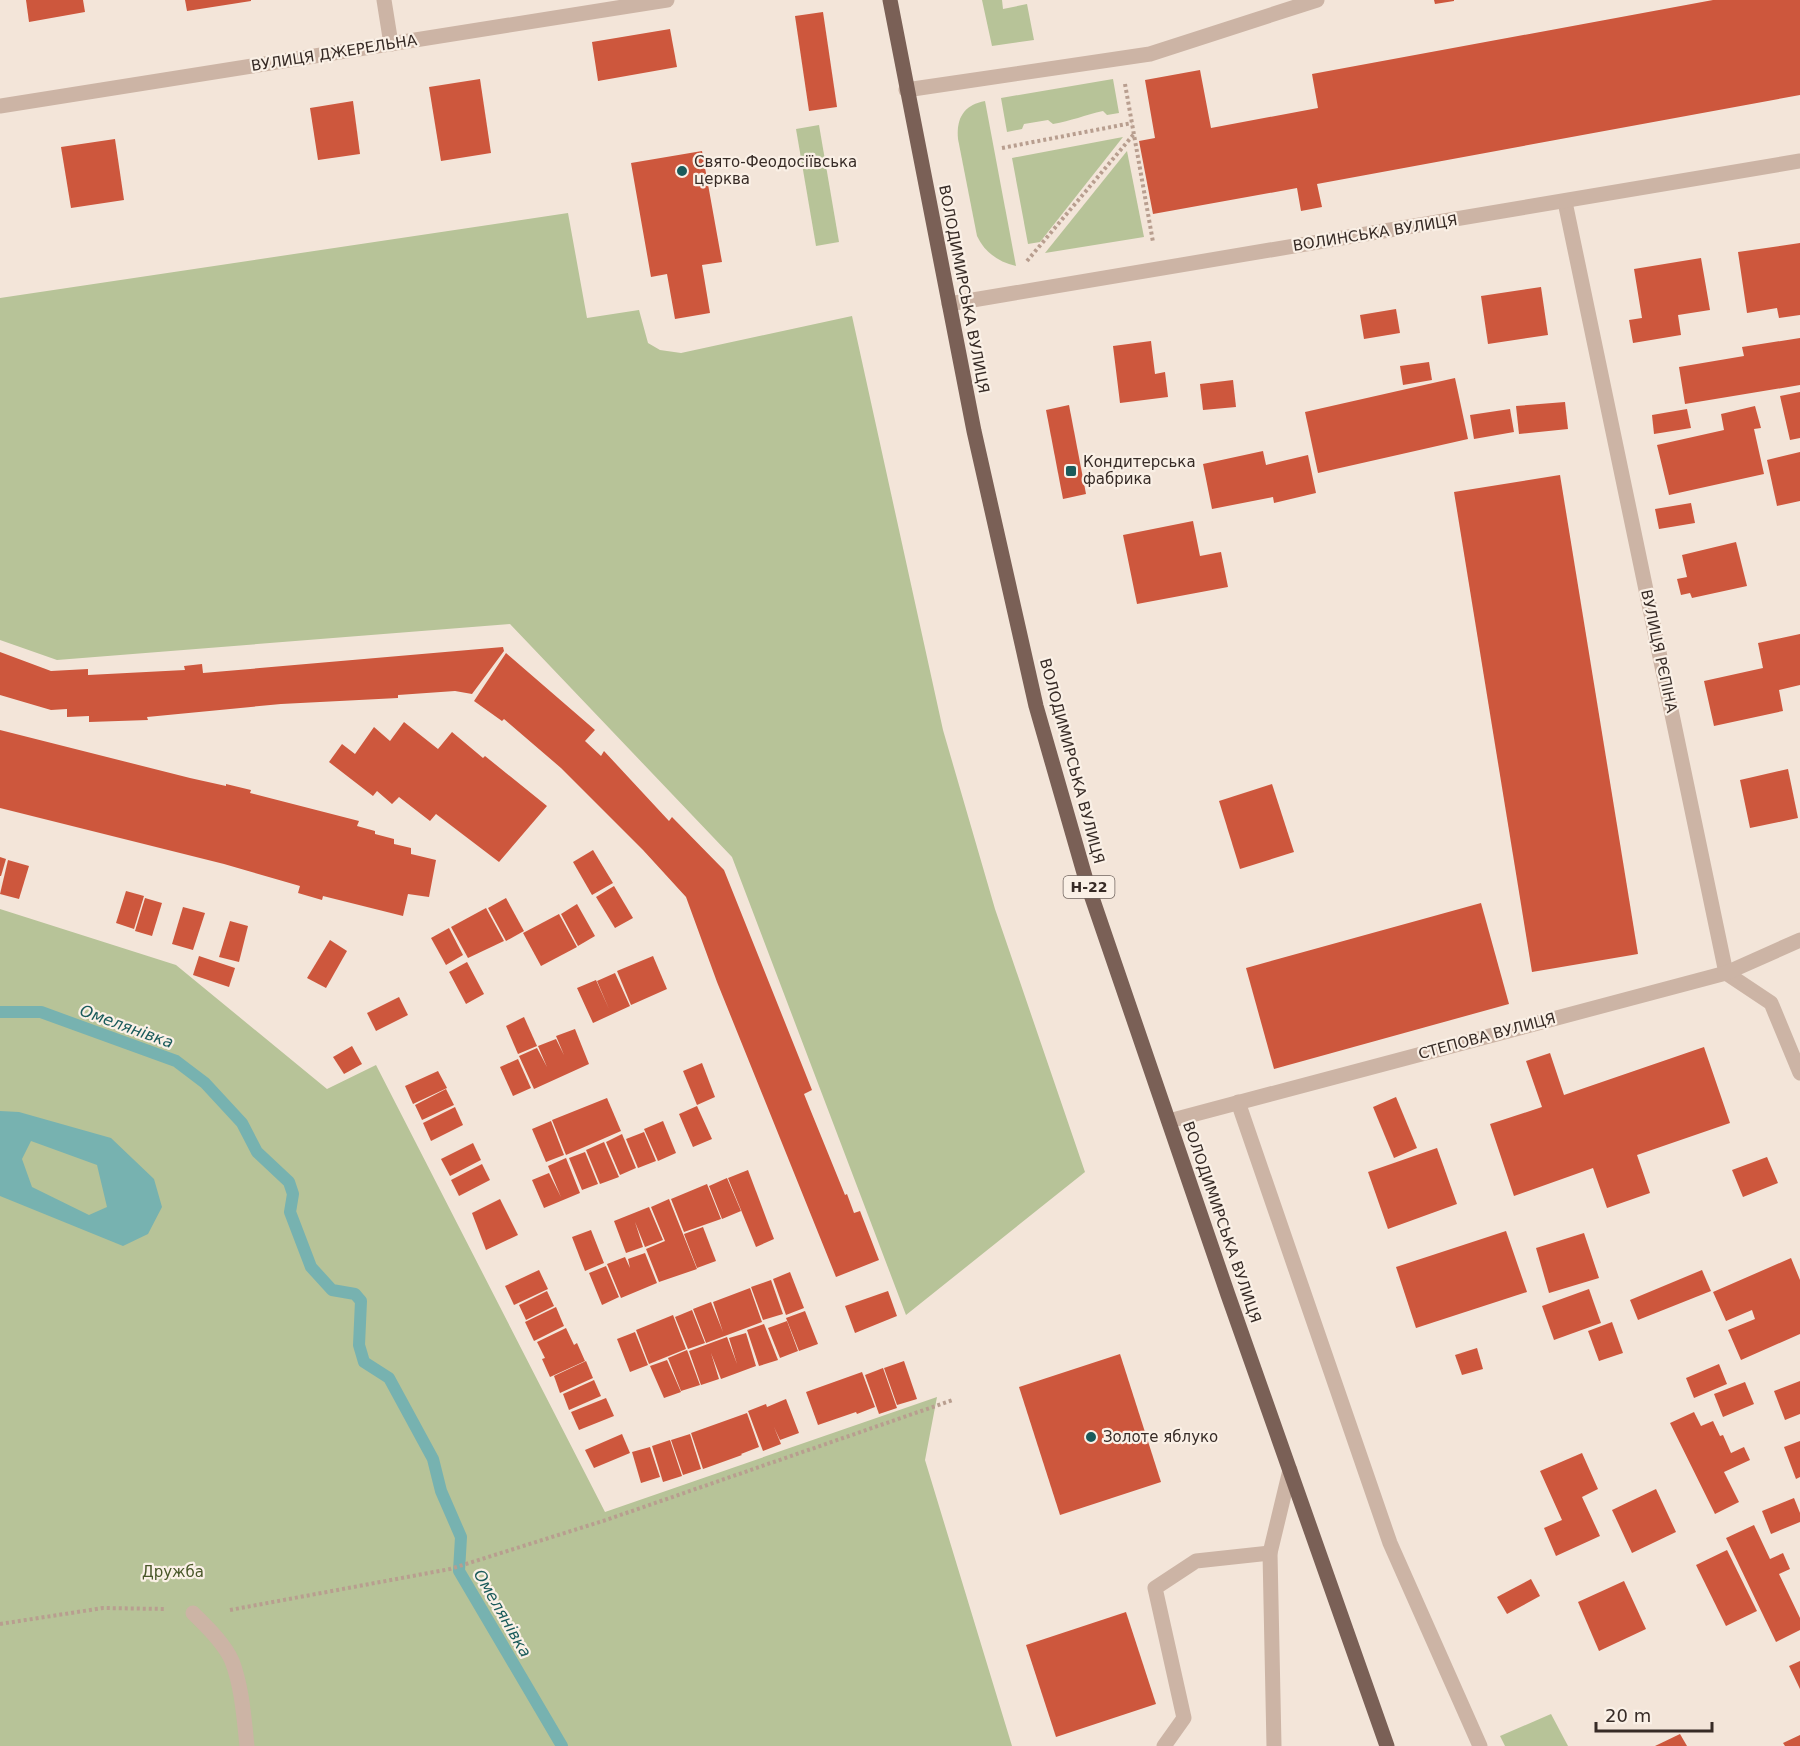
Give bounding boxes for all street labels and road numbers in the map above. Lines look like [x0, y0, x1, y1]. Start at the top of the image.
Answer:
street label: ВУЛИЦЯ ДЖЕРЕЛЬНА [250, 31, 419, 75]
street label: ВОЛОДИМИРСЬКА ВУЛИЦЯ [935, 183, 993, 395]
street label: ВОЛИНСЬКА ВУЛИЦЯ [1291, 211, 1459, 255]
street label: ВУЛИЦЯ РЄПІНА [1637, 588, 1681, 715]
street label: ВОЛОДИМИРСЬКА ВУЛИЦЯ [1036, 656, 1108, 866]
road number: Н-22 [1064, 876, 1114, 898]
street label: СТЕПОВА ВУЛИЦЯ [1416, 1009, 1558, 1063]
street label: ВОЛОДИМИРСЬКА ВУЛИЦЯ [1179, 1119, 1265, 1325]

